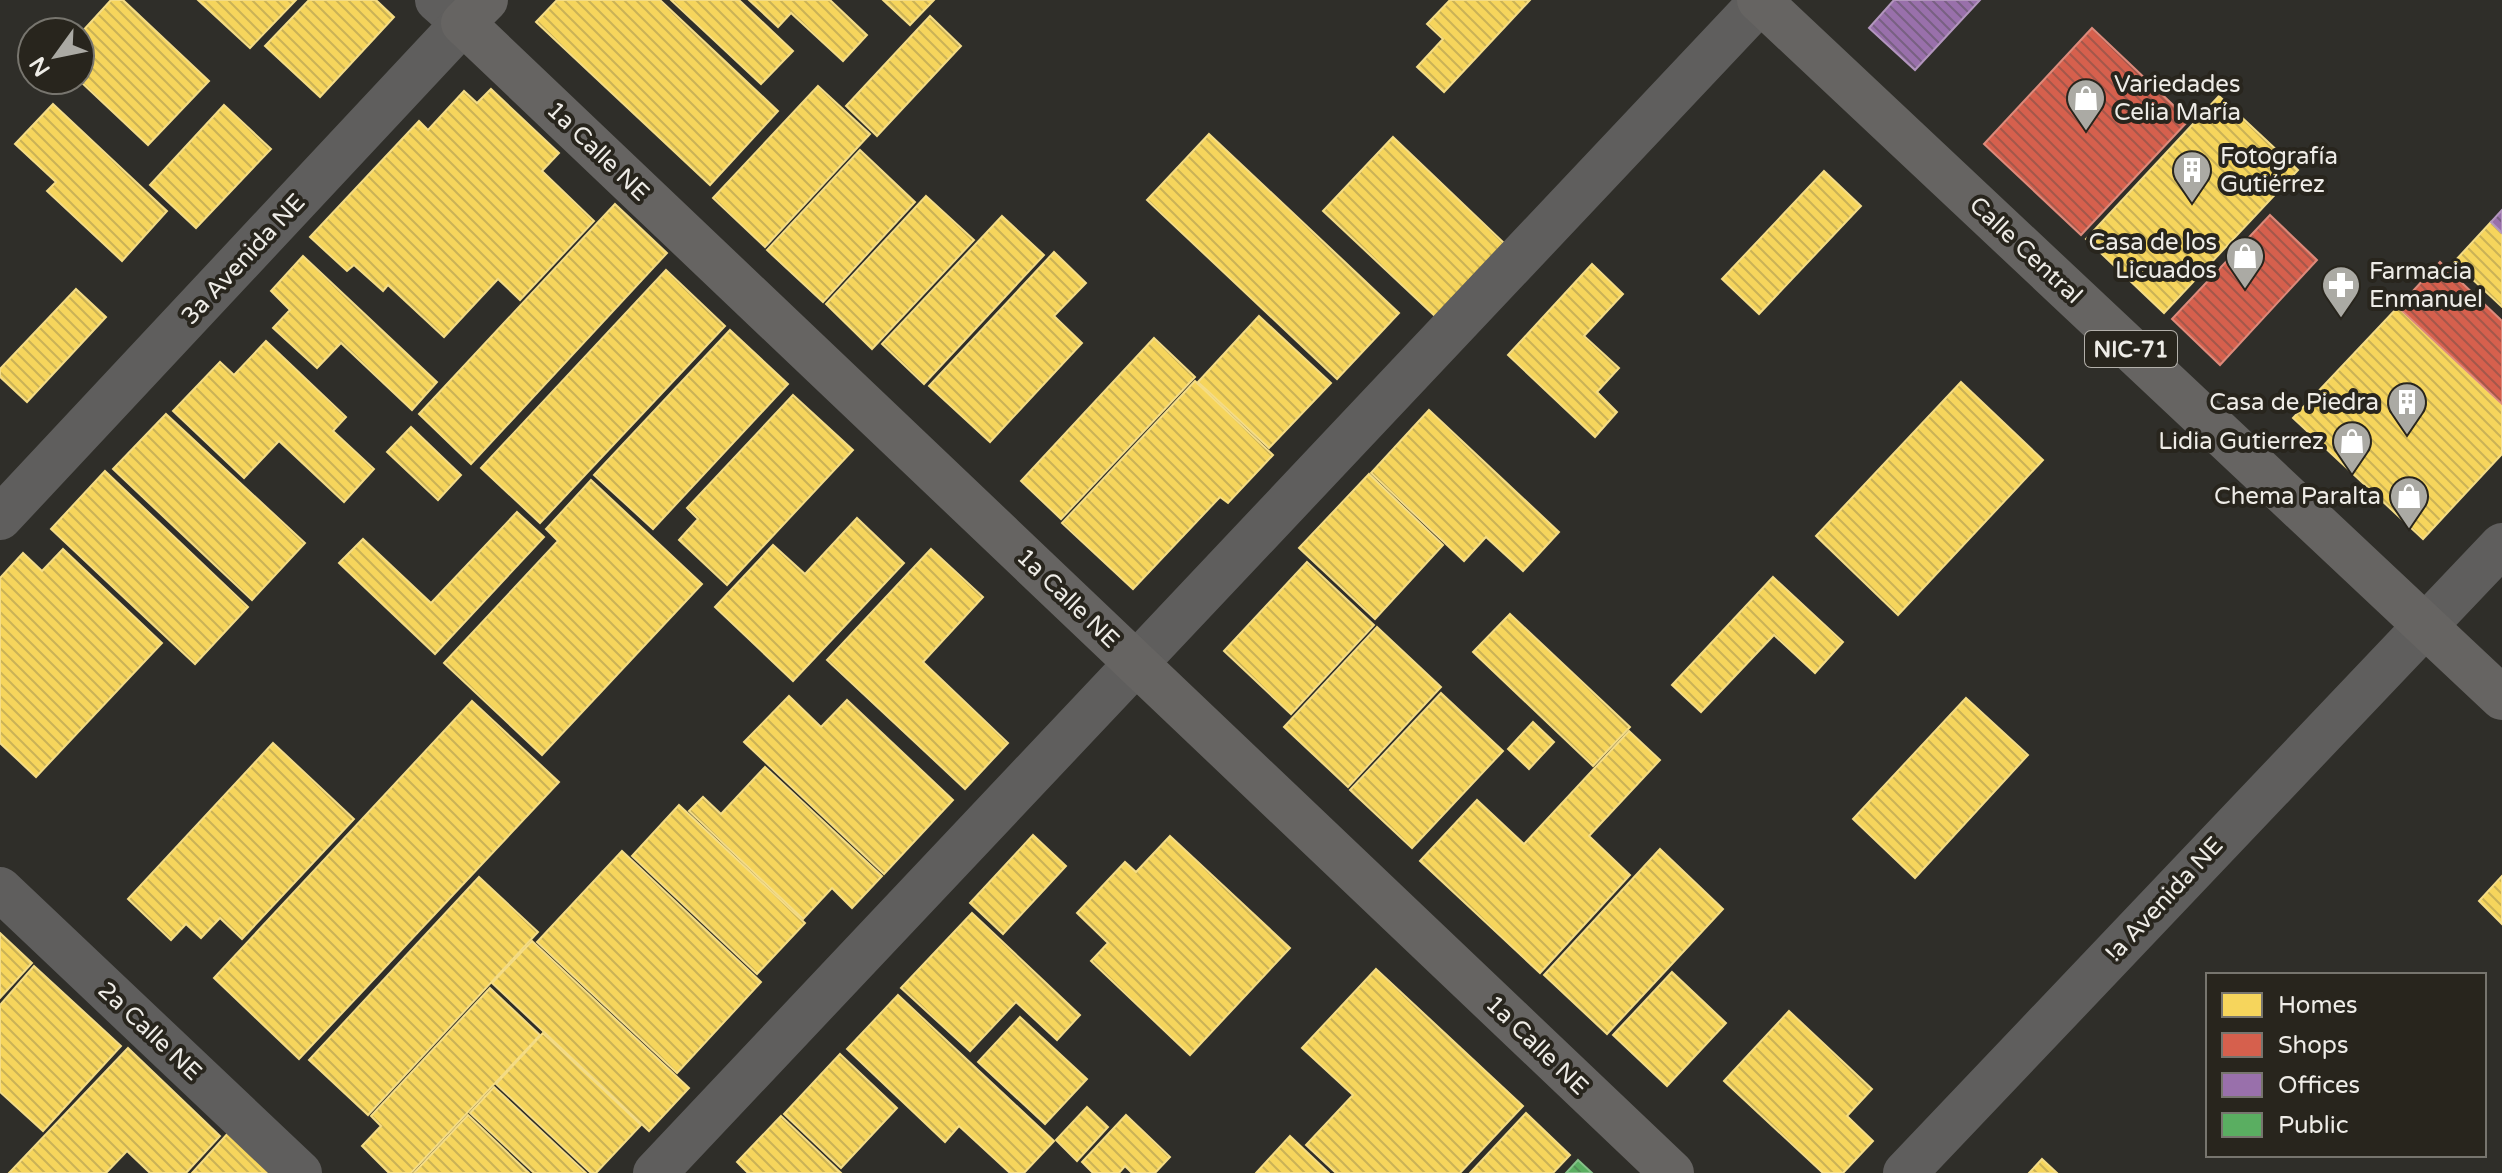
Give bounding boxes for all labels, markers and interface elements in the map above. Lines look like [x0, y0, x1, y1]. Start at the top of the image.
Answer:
north arrow [16, 16, 96, 96]
text: N [24, 52, 56, 81]
place label: Variedades Celia María [2114, 70, 2241, 127]
shop icon: Variedades Celia María [2065, 77, 2107, 132]
street label: 1a Calle NE [540, 95, 655, 207]
place label: Fotografía Gutiérrez [2220, 142, 2338, 199]
building icon: Fotografía Gutiérrez [2171, 149, 2213, 204]
street label: 3a Avenida NE [175, 188, 311, 331]
street label: Calle Central [1963, 191, 2088, 310]
place label: Casa de los Licuados [2089, 228, 2217, 285]
shop icon: Casa de los Licuados [2224, 235, 2266, 290]
place label: Farmacia Enmanuel [2369, 257, 2483, 314]
pharmacy icon: Farmacia Enmanuel [2320, 264, 2362, 319]
road number: NIC-71 [2085, 331, 2177, 367]
building icon: Casa de Piedra [2386, 381, 2428, 436]
place label: Casa de Piedra [2209, 388, 2379, 417]
shop icon: Lidia Gutierrez [2331, 420, 2373, 475]
place label: Lidia Gutierrez [2158, 427, 2324, 456]
shop icon: Chema Paralta [2388, 475, 2430, 530]
place label: Chema Paralta [2214, 482, 2381, 511]
street label: 1a Calle NE [1010, 542, 1125, 654]
street label: !a Avenida NE [2099, 831, 2229, 968]
legend [2206, 973, 2486, 1157]
street label: 2a Calle NE [92, 976, 208, 1087]
street label: 1a Calle NE [1479, 989, 1594, 1101]
text: Homes [2278, 991, 2358, 1020]
text: Shops [2278, 1031, 2348, 1060]
text: Offices [2278, 1071, 2360, 1100]
text: Public [2278, 1111, 2348, 1140]

